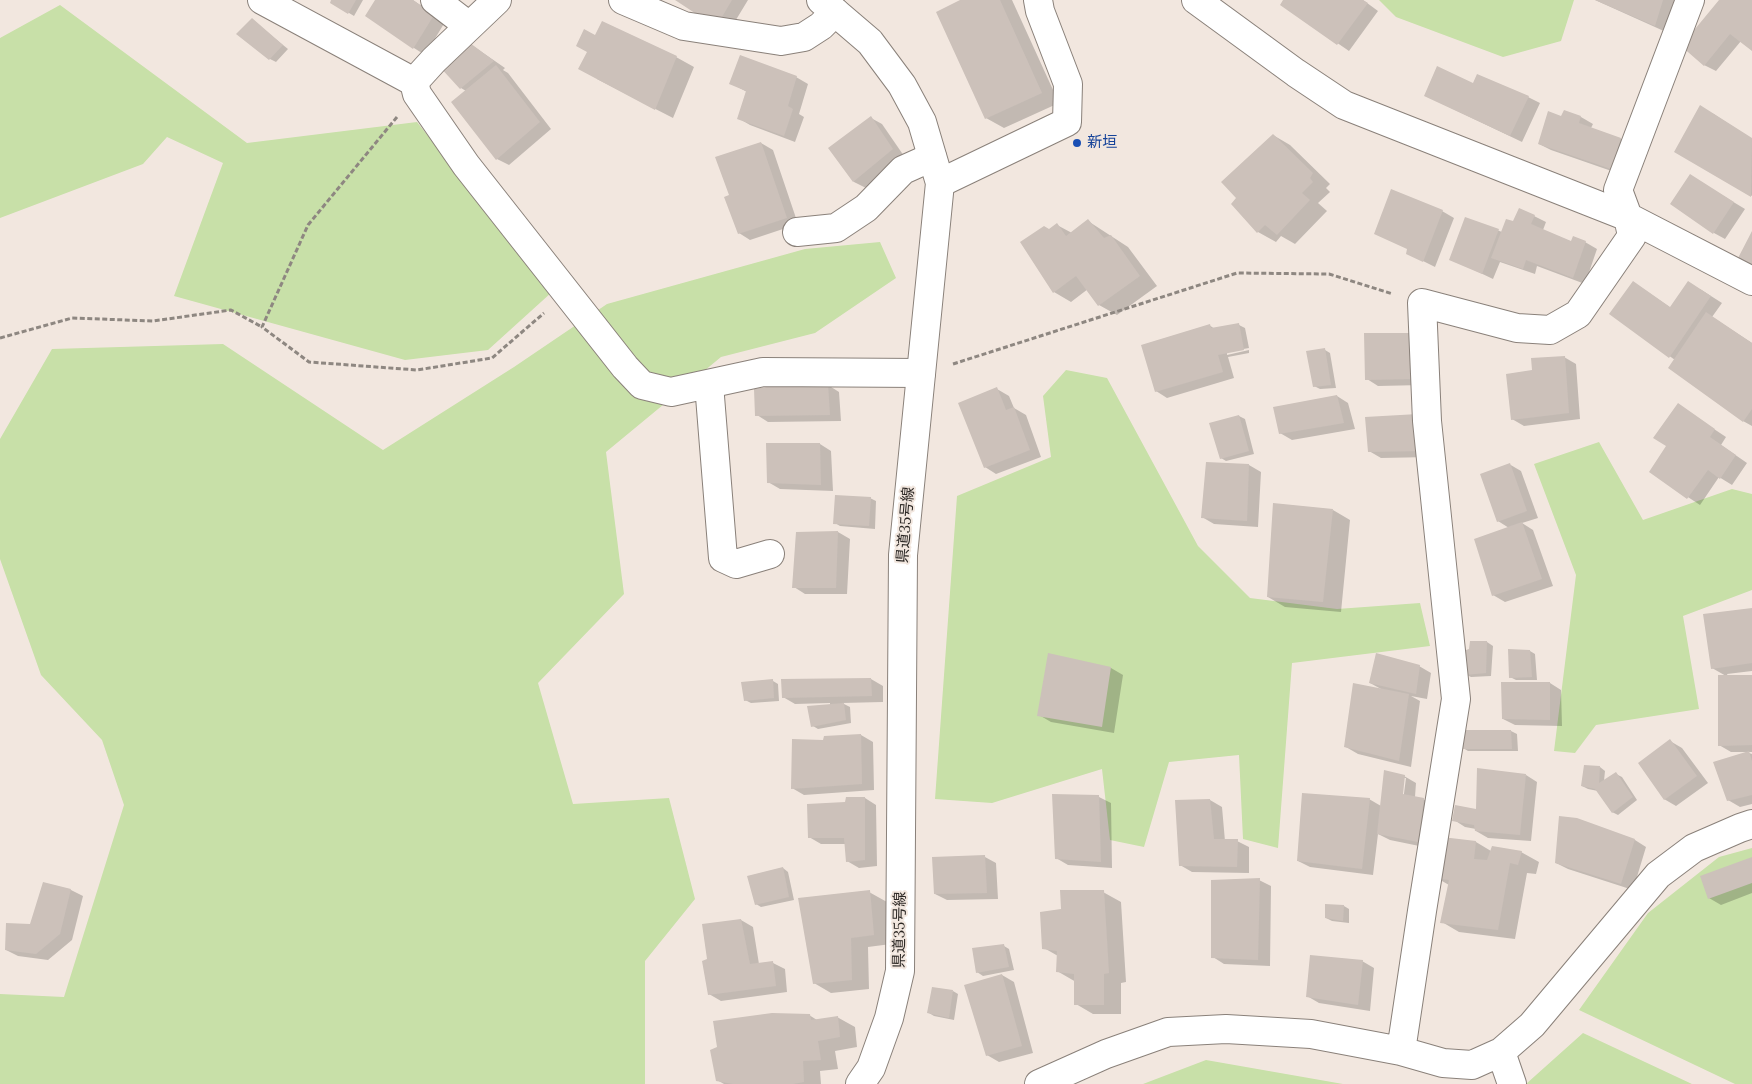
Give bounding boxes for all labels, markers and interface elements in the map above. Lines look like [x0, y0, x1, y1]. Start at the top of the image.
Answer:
place label: 新垣 [1087, 134, 1117, 152]
marker: 新垣 [1071, 137, 1083, 149]
street label: 県道35号線 [894, 486, 918, 564]
street label: 県道35号線 [890, 892, 910, 968]

